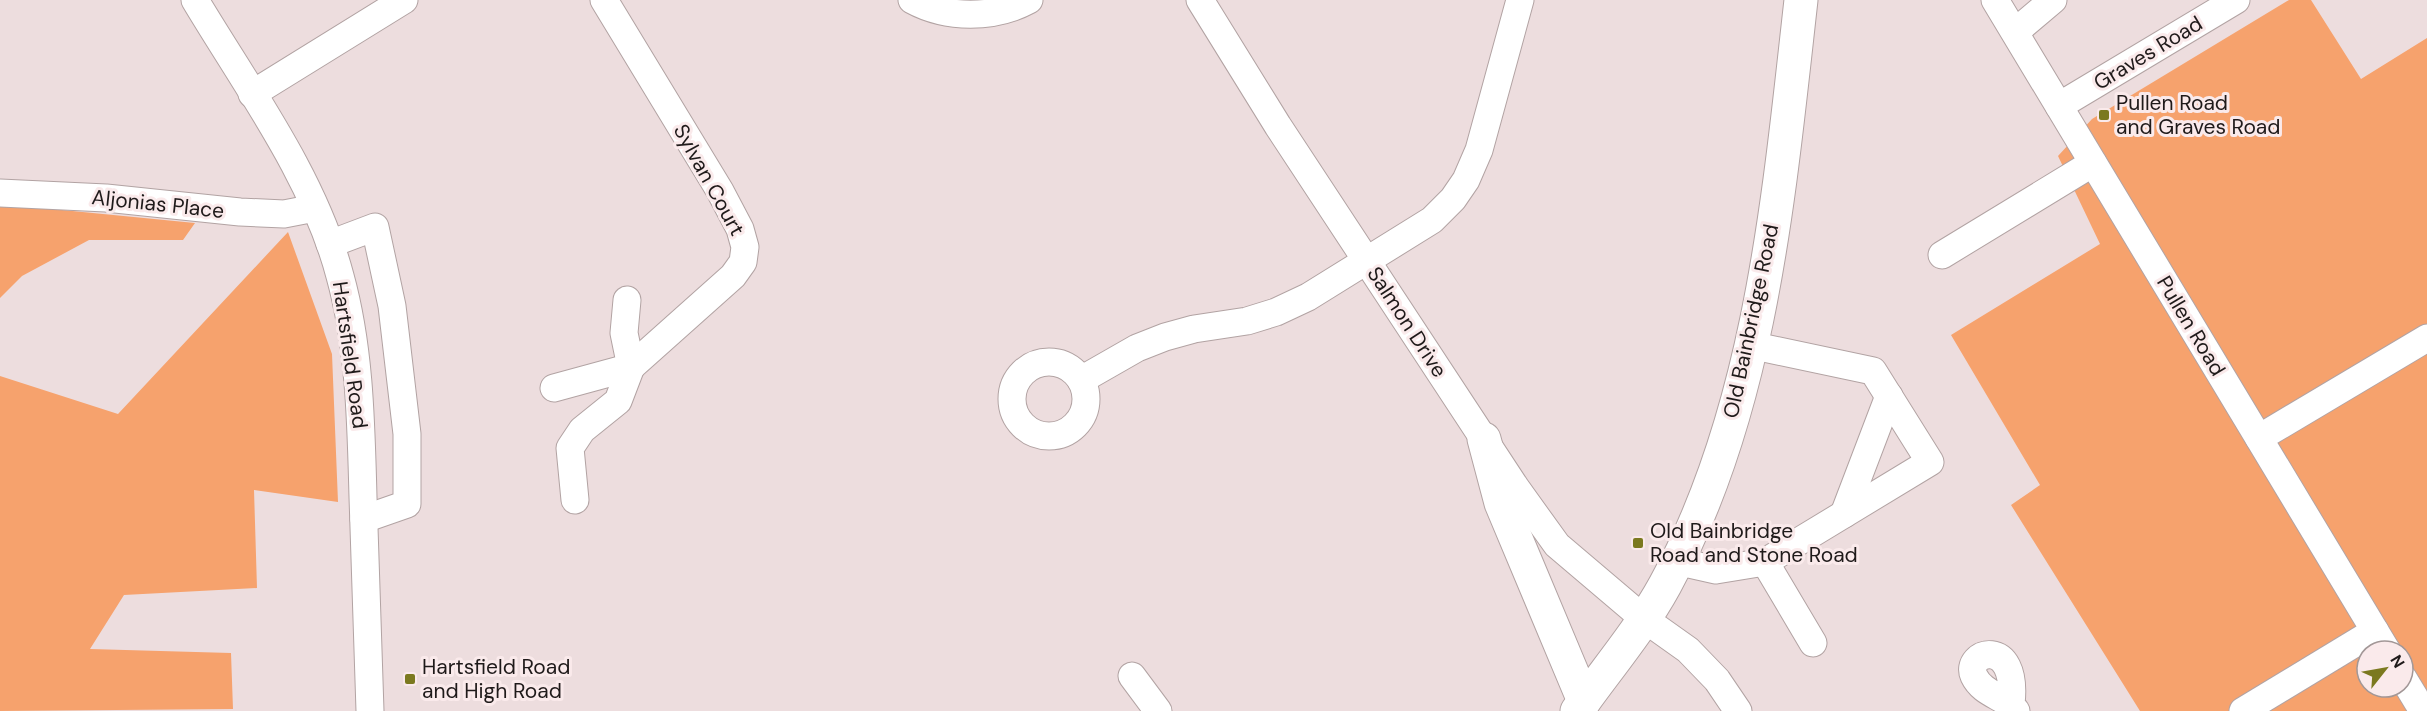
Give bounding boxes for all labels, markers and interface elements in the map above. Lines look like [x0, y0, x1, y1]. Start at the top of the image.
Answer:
street label: Graves Road [2088, 10, 2208, 96]
place label: Pullen Road and Graves Road [2116, 89, 2280, 141]
marker: Pullen Road and Graves Road [2097, 108, 2111, 122]
street label: Sylvan Court [667, 119, 751, 241]
street label: Aljonias Place [90, 183, 226, 225]
street label: Old Bainbridge Road [1717, 221, 1785, 421]
street label: Salmon Drive [1361, 261, 1453, 383]
street label: Pullen Road [2150, 271, 2232, 381]
street label: Hartsfield Road [326, 280, 374, 430]
place label: Old Bainbridge Road and Stone Road [1650, 517, 1858, 569]
marker: Old Bainbridge Road and Stone Road [1631, 536, 1645, 550]
north arrow [2355, 639, 2415, 699]
text: N [2385, 651, 2409, 672]
place label: Hartsfield Road and High Road [422, 653, 570, 705]
marker: Hartsfield Road and High Road [403, 672, 417, 686]

